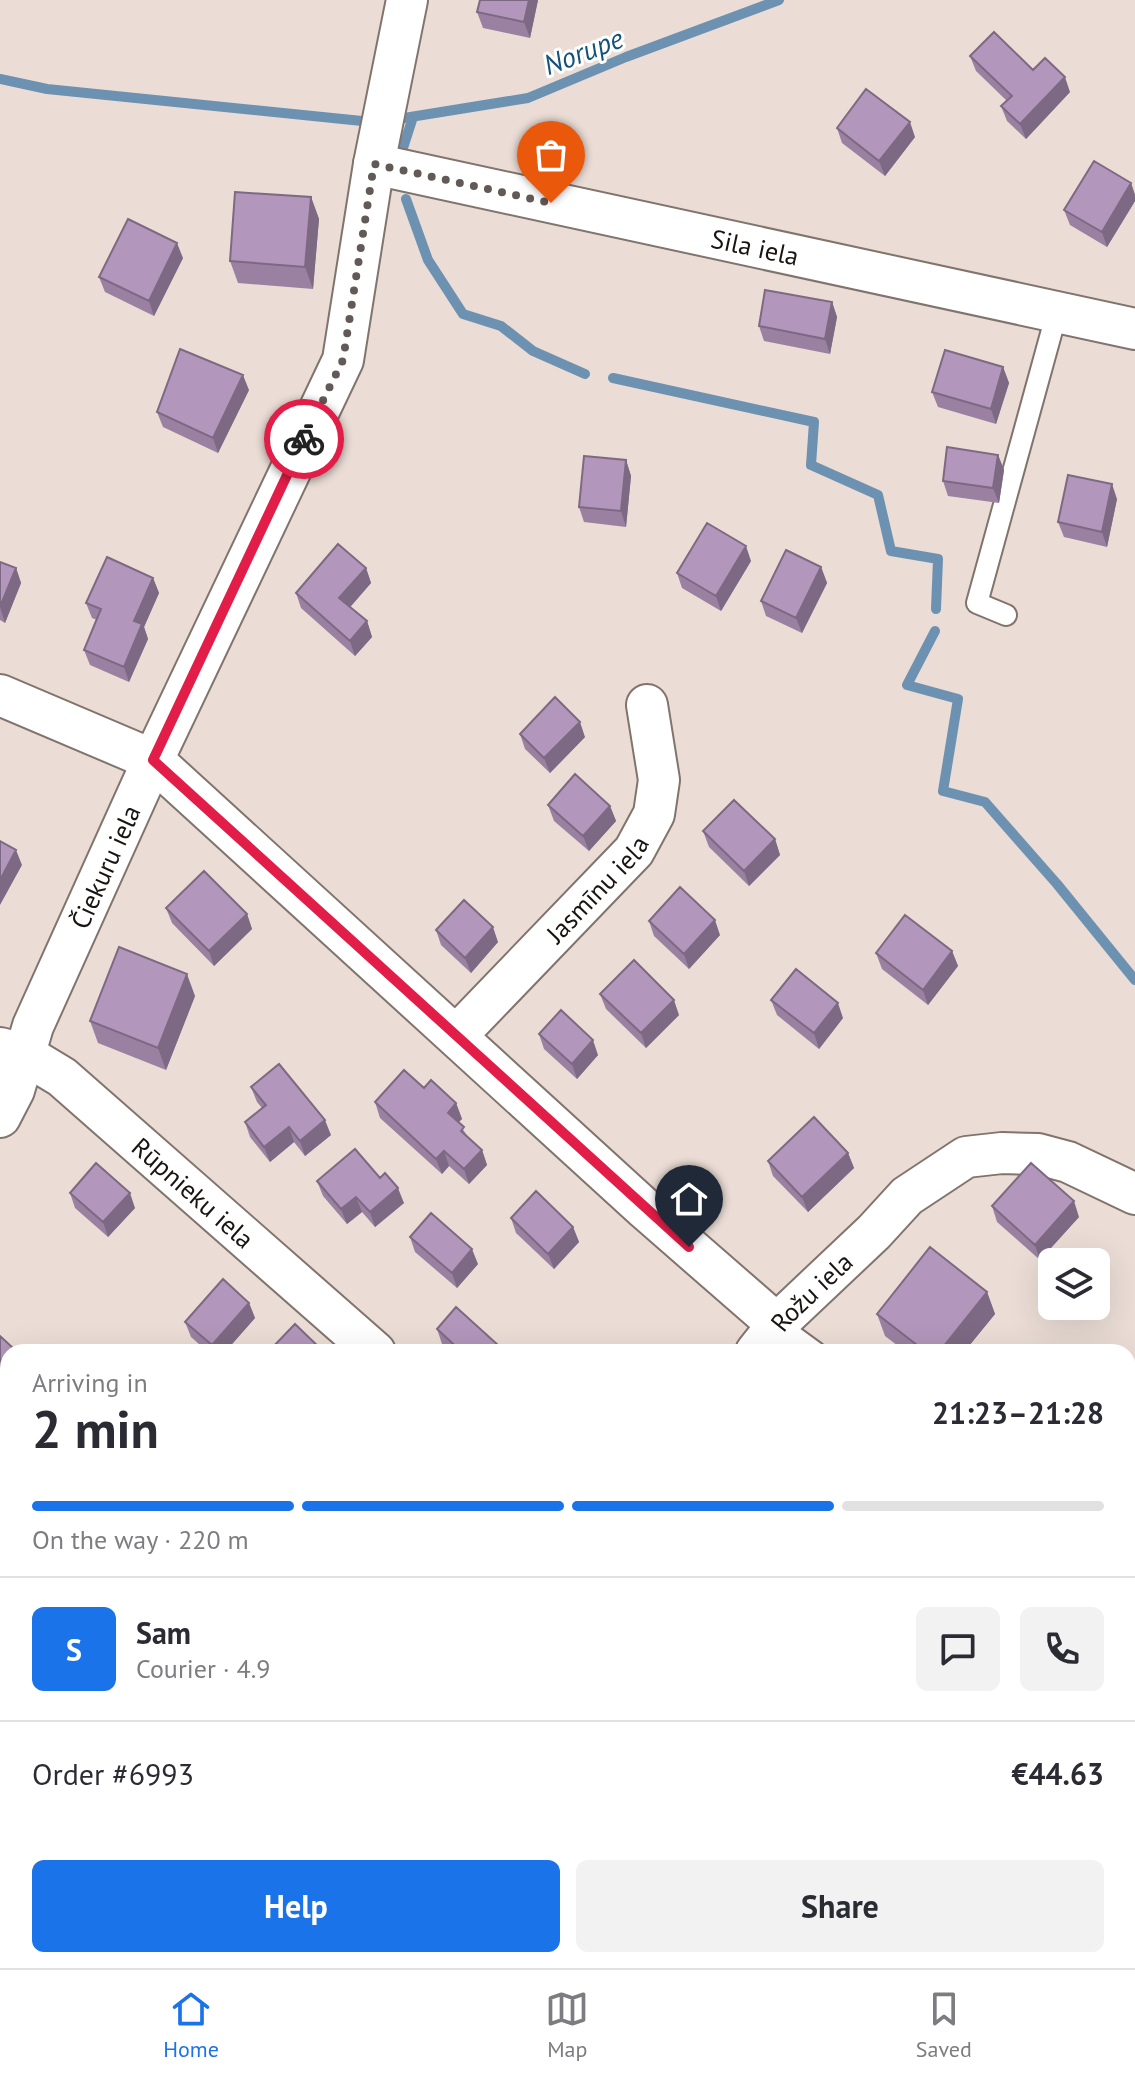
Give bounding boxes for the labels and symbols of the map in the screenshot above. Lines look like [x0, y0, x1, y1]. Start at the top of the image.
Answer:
water label: Norupe [538, 19, 628, 83]
pin [517, 121, 585, 203]
street label: Sila iela [708, 221, 802, 272]
courier [264, 399, 344, 479]
street label: Čiekuru iela [63, 800, 147, 934]
street label: Jasmīnu iela [538, 830, 656, 950]
street label: Rūpnieku iela [125, 1130, 261, 1255]
pin [655, 1165, 723, 1247]
street label: Rožu iela [763, 1245, 859, 1338]

